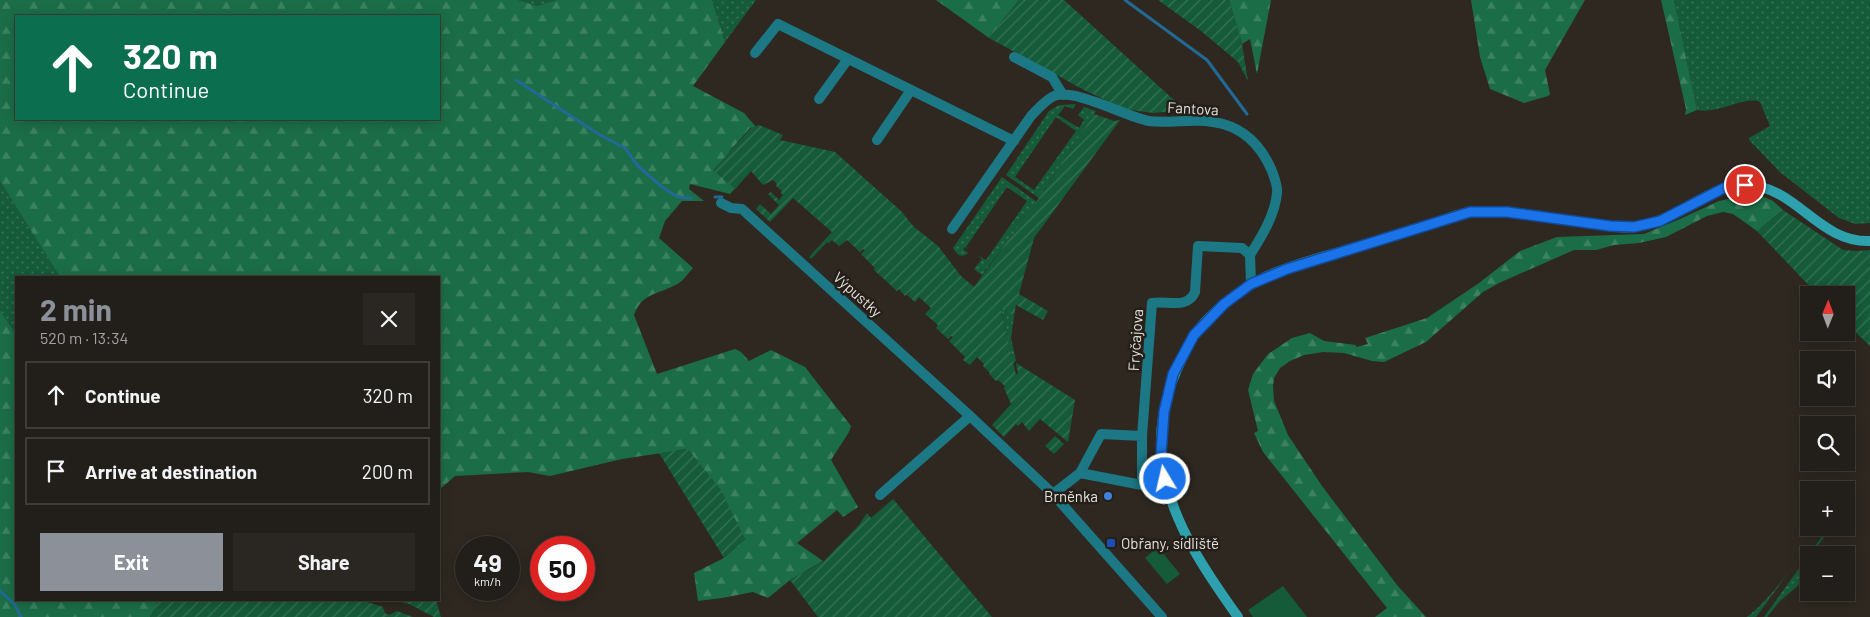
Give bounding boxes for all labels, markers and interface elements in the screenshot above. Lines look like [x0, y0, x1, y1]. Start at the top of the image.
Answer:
text: 320 m [123, 34, 218, 76]
icon: ahead [40, 35, 105, 100]
text: Continue [123, 76, 209, 102]
street label: Fantova [1167, 98, 1219, 118]
pin [1724, 164, 1766, 206]
icon: arrive [1731, 171, 1759, 199]
street label: Výpustky [830, 268, 886, 320]
north arrow [1800, 286, 1855, 341]
map controls [1800, 286, 1855, 601]
text: 2 min [40, 291, 112, 327]
button: close [363, 293, 415, 345]
street label: Fryčajova [1124, 308, 1146, 372]
text: 520 m · 13:34 [40, 328, 128, 347]
button: sound [1800, 351, 1855, 406]
icon: ahead [42, 381, 70, 409]
text: Continue [85, 384, 161, 407]
text: 320 m [363, 384, 413, 407]
button: search [1800, 416, 1855, 471]
position arrow [1138, 452, 1190, 504]
icon: arrive [42, 457, 70, 485]
text: Arrive at destination [85, 460, 257, 483]
text: 200 m [362, 460, 413, 483]
button: + [1800, 481, 1855, 536]
place label: Brněnka [1044, 487, 1098, 505]
marker: Brněnka [1102, 490, 1114, 502]
button: Exit [40, 533, 223, 591]
button: Share [233, 533, 415, 591]
place label: Obřany, sídliště [1121, 534, 1219, 552]
speed limit sign: 50 [530, 536, 595, 601]
marker: Obřany, sídliště [1105, 537, 1117, 549]
button: − [1800, 546, 1855, 601]
text: 49 [473, 547, 502, 577]
text: km/h [474, 574, 501, 588]

